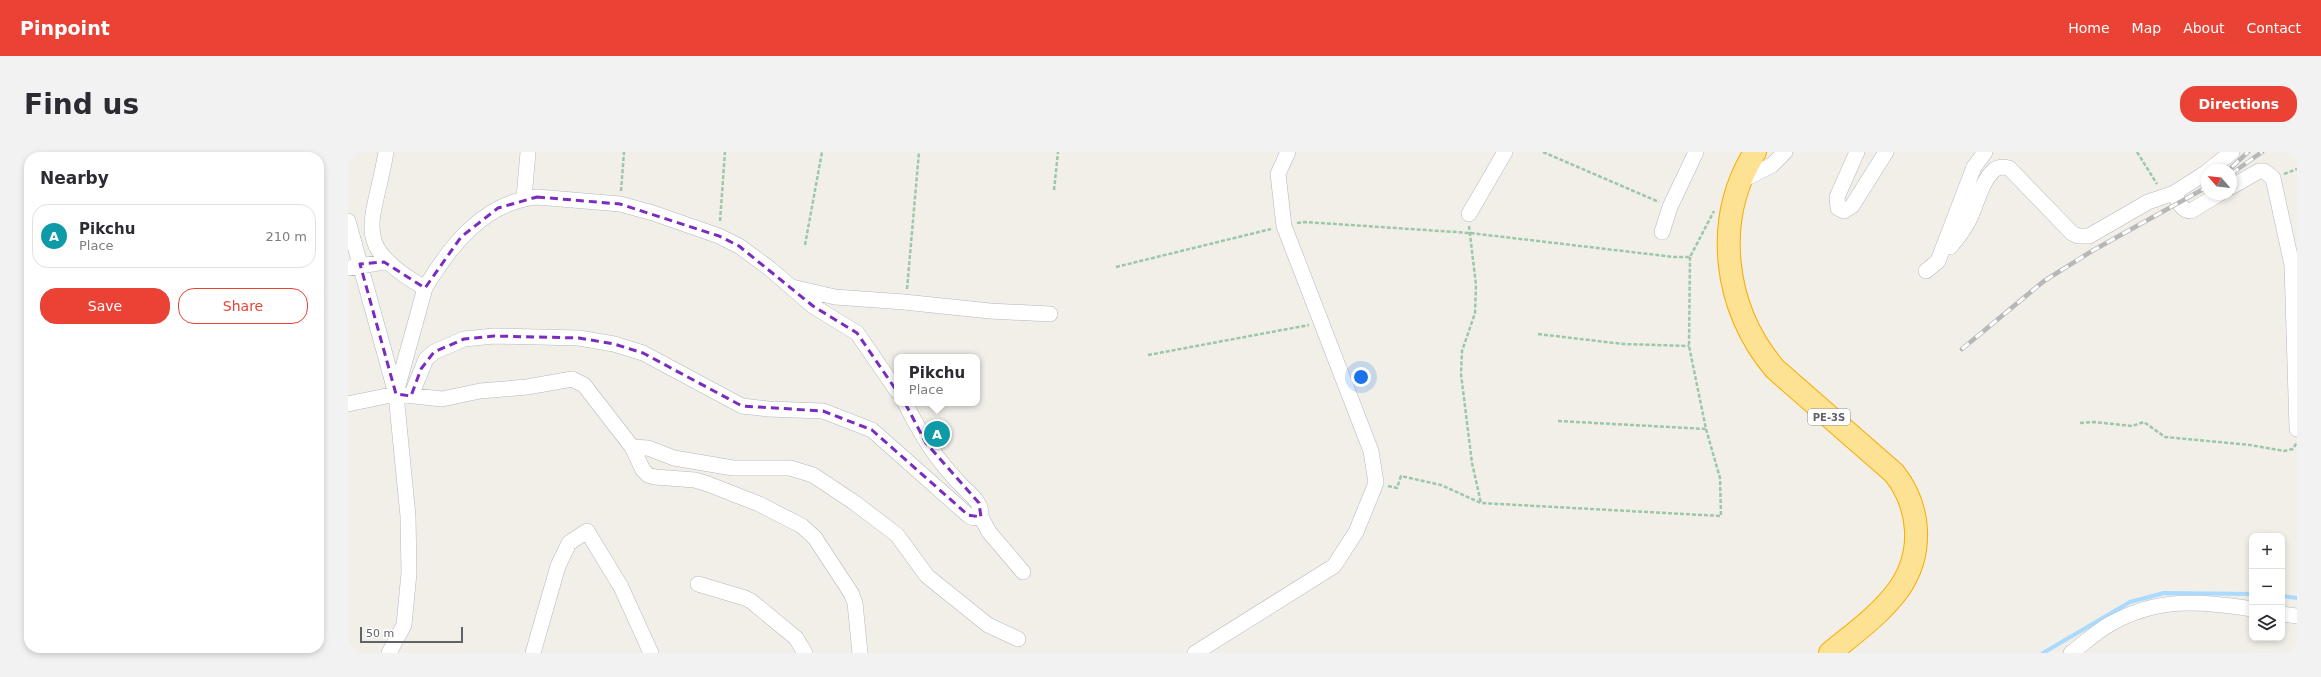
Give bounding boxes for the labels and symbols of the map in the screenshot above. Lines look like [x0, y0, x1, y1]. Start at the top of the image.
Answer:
north arrow [2201, 164, 2237, 200]
your location [1351, 367, 1371, 387]
road number: PE-3S [1808, 409, 1850, 425]
pin: A [924, 419, 950, 449]
scale bar [360, 625, 463, 644]

